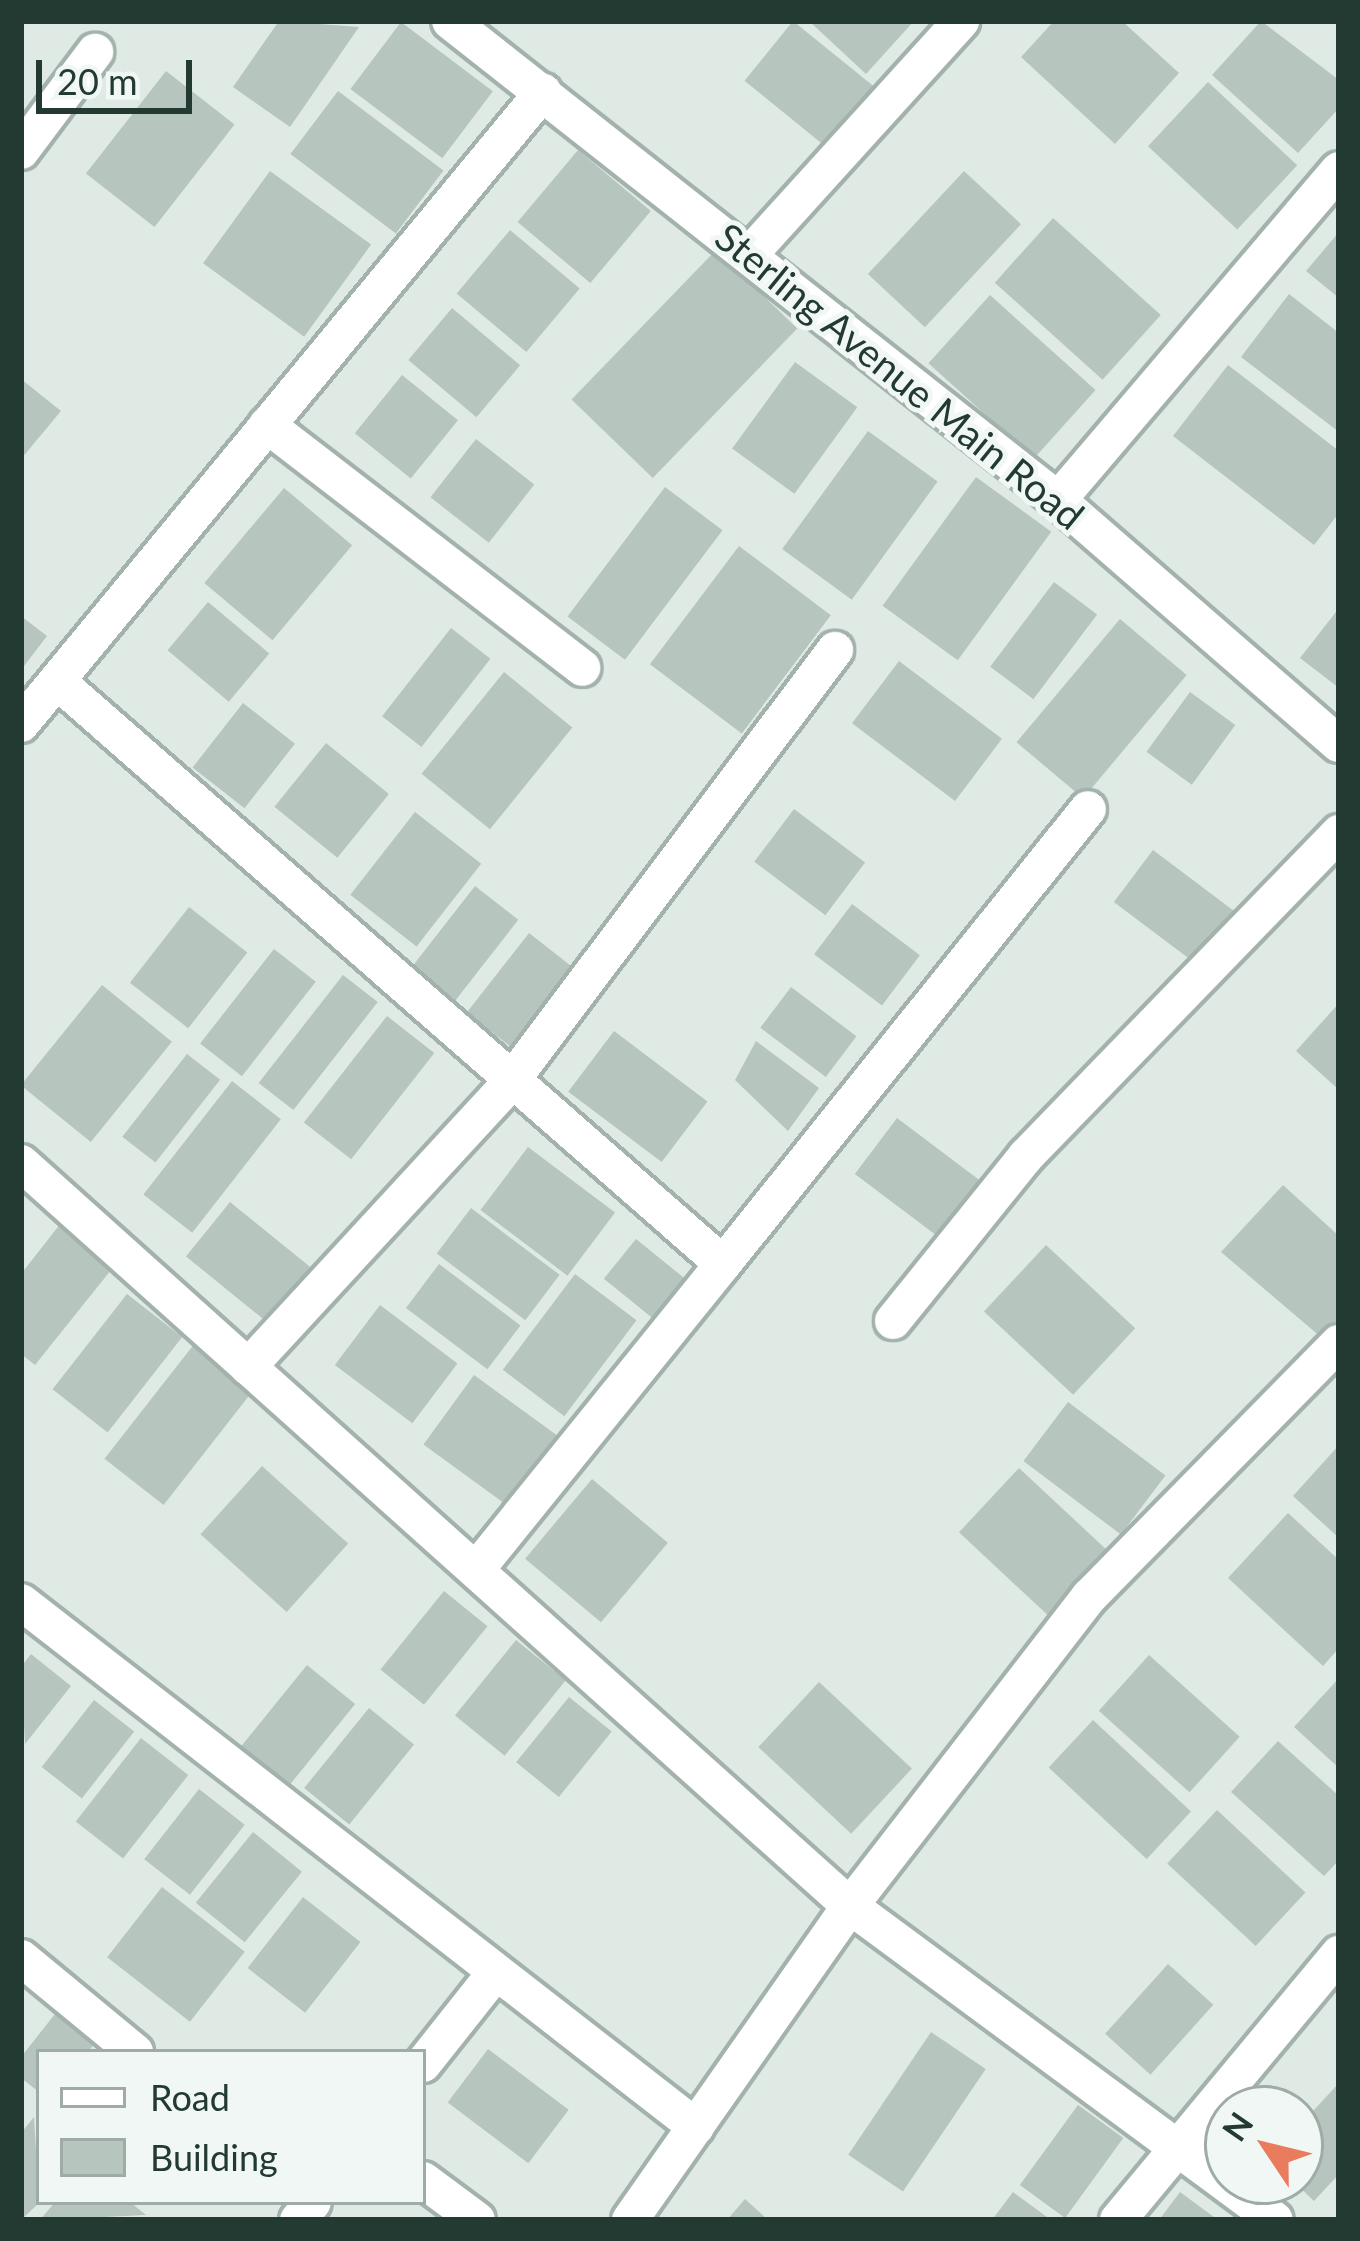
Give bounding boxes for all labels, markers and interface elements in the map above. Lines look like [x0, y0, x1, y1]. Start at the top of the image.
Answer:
scale bar [42, 36, 198, 110]
text: 20 m [57, 59, 138, 103]
street label: Sterling Avenue Main Road [706, 213, 1094, 539]
legend [36, 2049, 426, 2205]
text: Road [150, 2075, 230, 2119]
north arrow [1204, 2085, 1324, 2205]
text: N [1213, 2104, 1261, 2148]
text: Building [150, 2135, 278, 2179]

